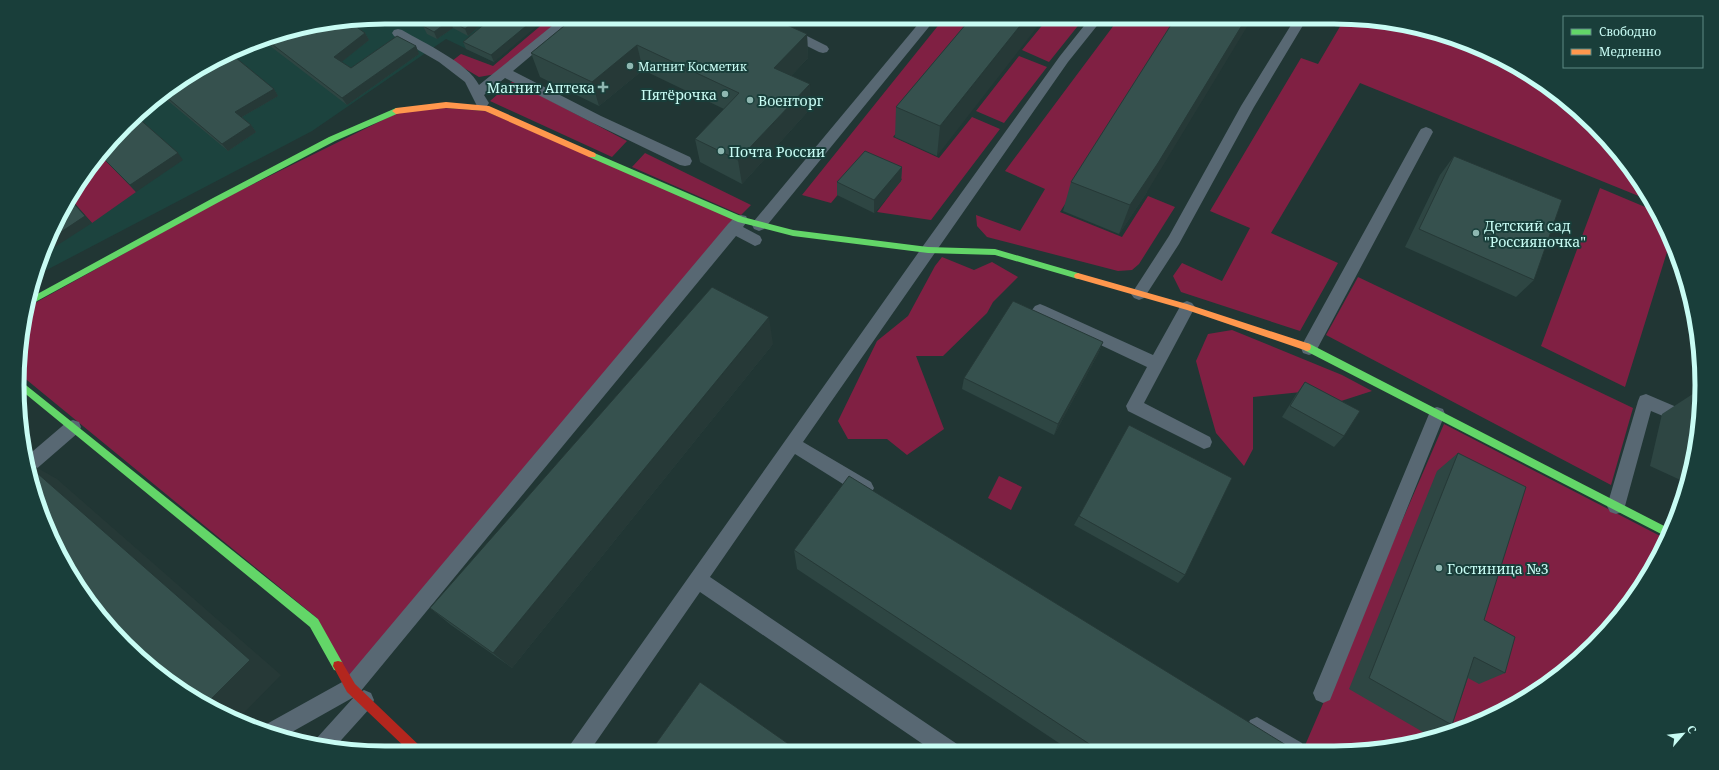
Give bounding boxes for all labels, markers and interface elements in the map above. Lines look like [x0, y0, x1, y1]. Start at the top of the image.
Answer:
legend [1563, 16, 1703, 68]
text: Свободно [1599, 23, 1656, 40]
text: Медленно [1599, 43, 1661, 60]
place label: Магнит Косметик [638, 58, 748, 75]
marker: Магнит Косметик [625, 61, 635, 71]
place label: Магнит Аптека [487, 78, 595, 97]
marker: Магнит Аптека [598, 82, 608, 92]
place label: Пятёрочка [641, 85, 717, 104]
marker: Пятёрочка [720, 89, 730, 99]
place label: Военторг [758, 91, 824, 110]
marker: Военторг [745, 95, 755, 105]
place label: Почта России [729, 142, 825, 161]
marker: Почта России [716, 146, 726, 156]
place label: Детский сад "Россияночка" [1484, 216, 1586, 251]
marker: Детский сад "Россияночка" [1471, 228, 1481, 238]
place label: Гостиница №3 [1447, 559, 1549, 578]
marker: Гостиница №3 [1434, 563, 1444, 573]
north arrow [1663, 714, 1703, 754]
text: С [1684, 722, 1701, 736]

